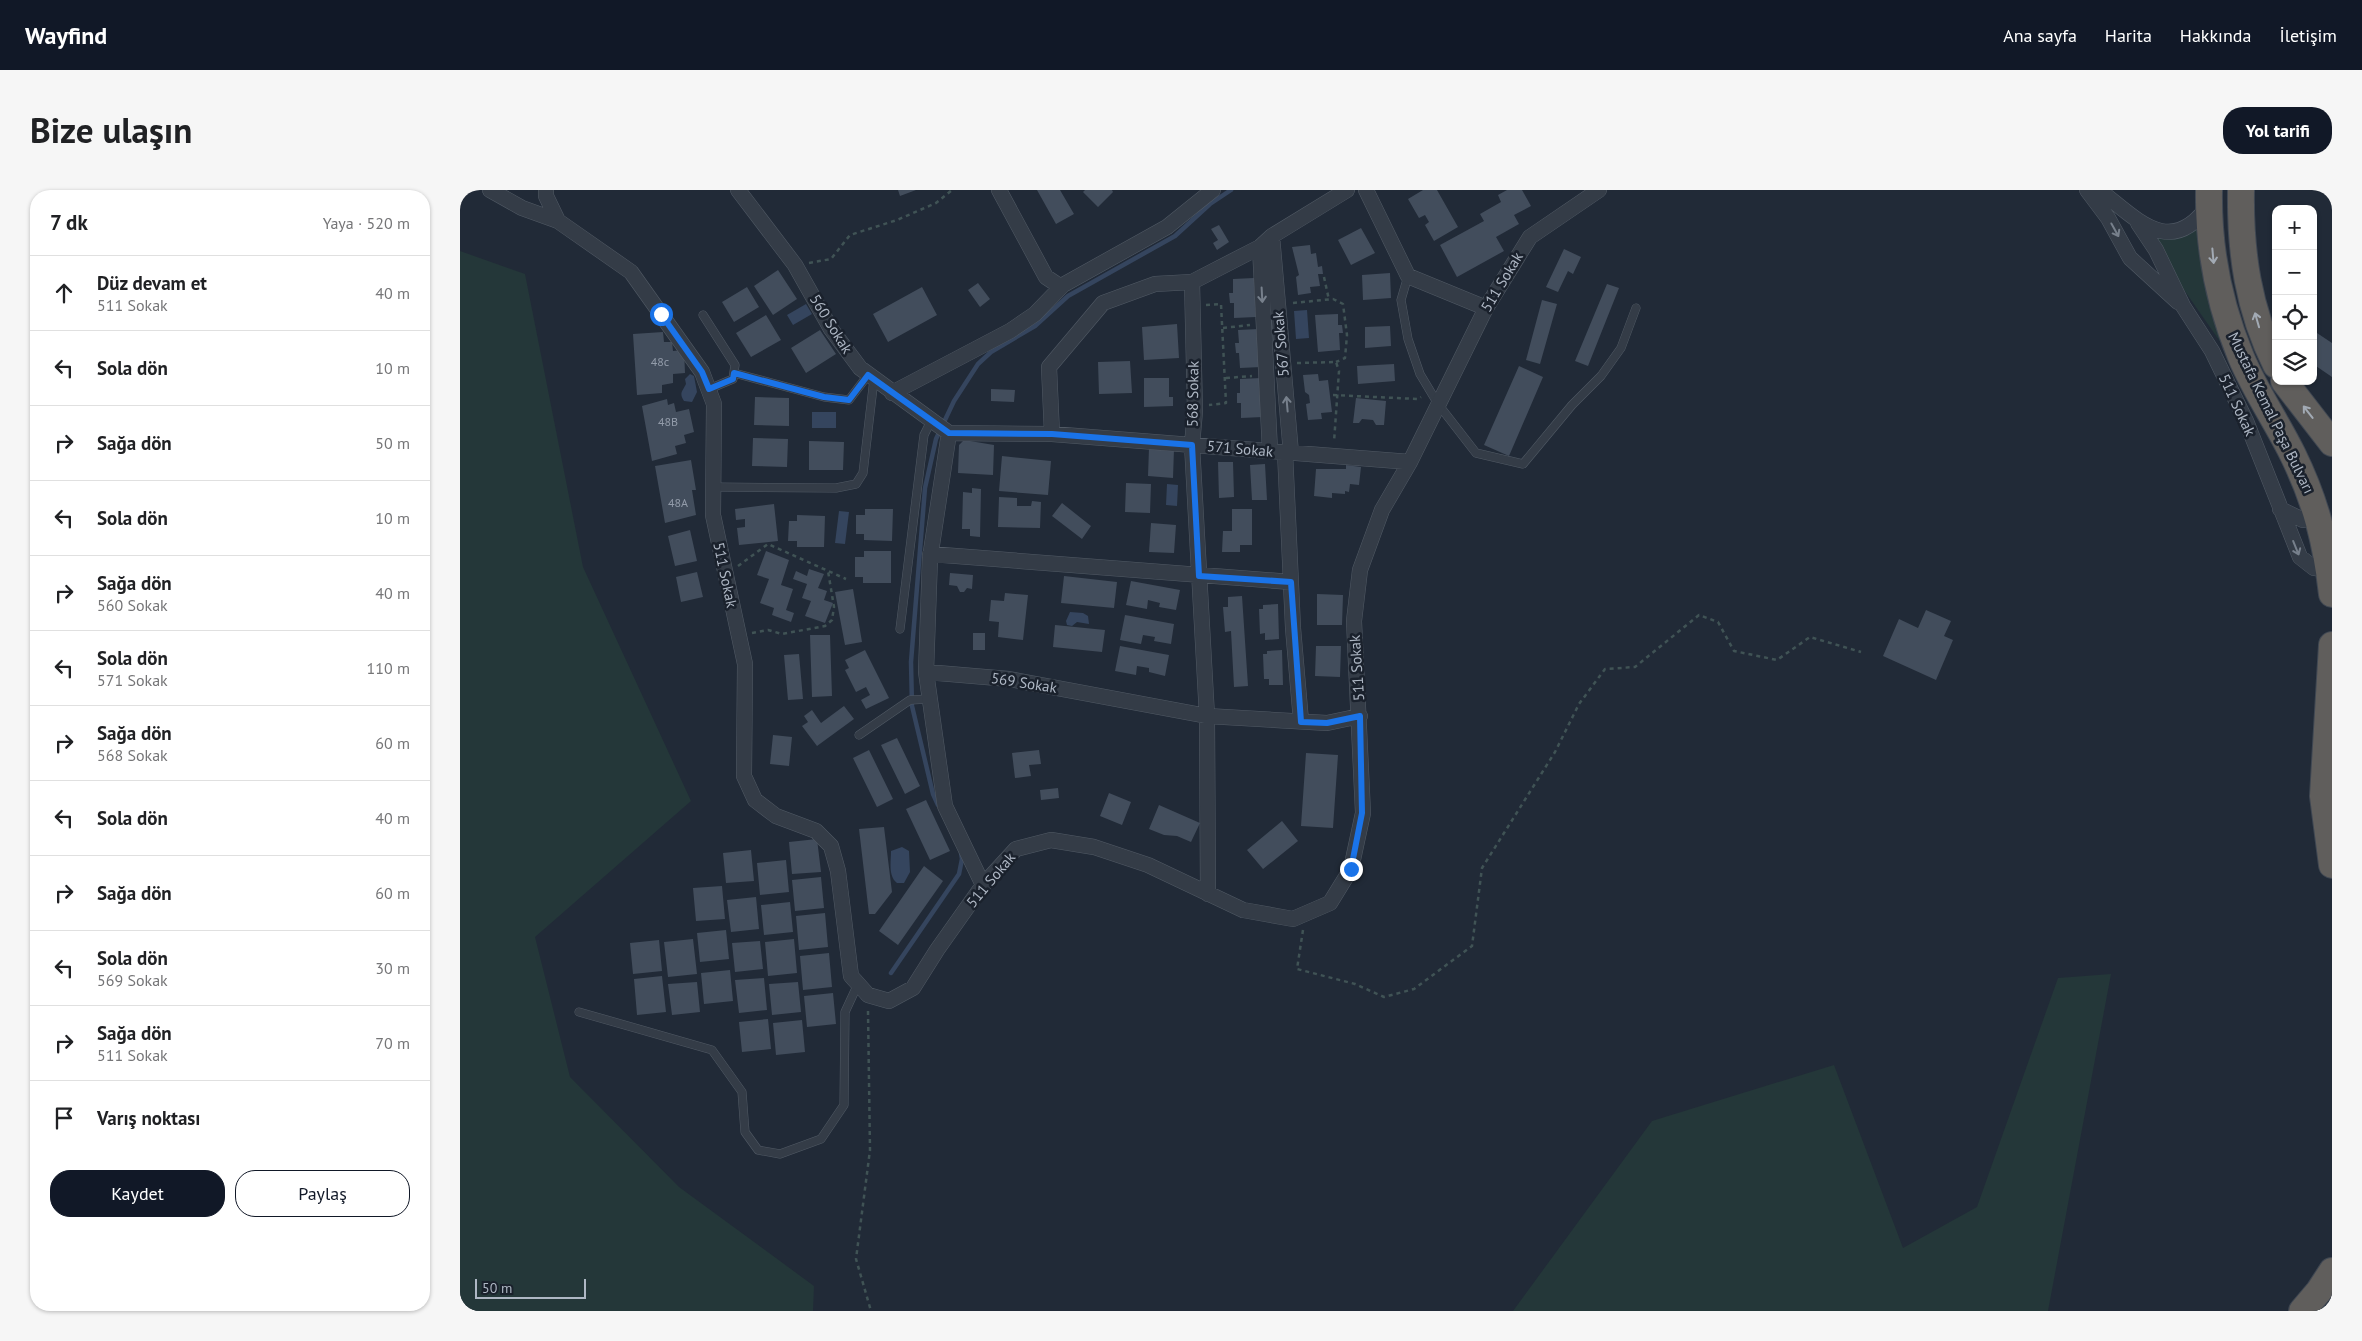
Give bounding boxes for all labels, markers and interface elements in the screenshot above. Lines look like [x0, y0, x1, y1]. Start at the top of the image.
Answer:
text: Wayfind [25, 20, 107, 51]
text: Ana sayfa [2003, 24, 2077, 47]
text: Harita [2105, 24, 2152, 47]
text: Hakkında [2180, 24, 2251, 47]
text: İletişim [2279, 24, 2337, 47]
text: Bize ulaşın [30, 107, 192, 153]
button: Yol tarifi [2223, 107, 2332, 154]
map controls [2272, 205, 2317, 385]
button: + [2272, 205, 2317, 250]
text: 7 dk [50, 209, 88, 236]
text: Yaya · 520 m [323, 213, 410, 233]
one-way arrow [2110, 223, 2120, 237]
street label: 511 Sokak [1476, 248, 1527, 315]
one-way arrow [2208, 248, 2218, 264]
button: − [2272, 250, 2317, 295]
text: Düz devam et [97, 271, 207, 295]
icon: ahead [50, 279, 78, 307]
text: 40 m [375, 283, 410, 303]
one-way arrow [1258, 287, 1267, 303]
street label: 560 Sokak [806, 291, 857, 358]
text: 511 Sokak [97, 295, 168, 315]
button: locate [2272, 295, 2317, 340]
route start [650, 303, 673, 326]
street label: 567 Sokak [1268, 310, 1293, 378]
one-way arrow [2252, 312, 2262, 328]
street label: Mustafa Kemal Paşa Bulvarı [2224, 329, 2319, 497]
button: layers [2272, 340, 2317, 385]
icon: left [50, 354, 78, 382]
house number: 48c [651, 354, 670, 369]
text: Sola dön [97, 356, 168, 380]
text: 10 m [375, 358, 410, 378]
street label: 568 Sokak [1182, 360, 1203, 427]
street label: 511 Sokak [2215, 371, 2260, 440]
one-way arrow [1282, 396, 1291, 412]
one-way arrow [2303, 405, 2313, 419]
house number: 48B [658, 414, 678, 429]
icon: right [50, 429, 78, 457]
text: Sağa dön [97, 431, 172, 455]
text: 50 m [375, 433, 410, 453]
street label: 571 Sokak [1206, 436, 1275, 461]
house number: 48A [668, 495, 688, 510]
icon: left [50, 504, 78, 532]
text: Sola dön [97, 506, 168, 530]
text: 10 m [375, 508, 410, 528]
street label: 511 Sokak [709, 540, 742, 610]
one-way arrow [2293, 541, 2302, 556]
text: Sağa dön [97, 571, 172, 595]
icon: right [50, 579, 78, 607]
text: 40 m [375, 583, 410, 603]
text: 560 Sokak [97, 595, 168, 615]
street label: 511 Sokak [1345, 633, 1368, 702]
text: Sola dön [97, 646, 168, 670]
icon: left [50, 654, 78, 682]
text: 110 m [367, 658, 410, 678]
street label: 569 Sokak [990, 668, 1059, 697]
text: 571 Sokak [97, 670, 168, 690]
text: Sağa dön [97, 721, 172, 745]
icon: right [50, 729, 78, 757]
text: 60 m [375, 733, 410, 753]
text: 568 Sokak [97, 745, 168, 765]
icon: left [50, 804, 78, 832]
text: Sola dön [97, 806, 168, 830]
text: 40 m [375, 808, 410, 828]
street label: 511 Sokak [962, 848, 1020, 911]
route end [1340, 858, 1363, 881]
icon: right [50, 879, 78, 907]
text: Sağa dön [97, 881, 172, 905]
text: 60 m [375, 883, 410, 903]
text: Sola dön [97, 946, 168, 970]
icon: left [50, 954, 78, 982]
text: 30 m [375, 958, 410, 978]
text: 569 Sokak [97, 970, 168, 990]
text: Sağa dön [97, 1021, 172, 1045]
icon: right [50, 1029, 78, 1057]
text: 70 m [375, 1033, 410, 1053]
text: 511 Sokak [97, 1045, 168, 1065]
icon: arrive [50, 1104, 78, 1132]
text: Varış noktası [97, 1106, 200, 1130]
button: Kaydet [50, 1170, 225, 1217]
button: Paylaş [235, 1170, 410, 1217]
scale bar [475, 1276, 586, 1299]
text: 50 m [482, 1279, 512, 1297]

